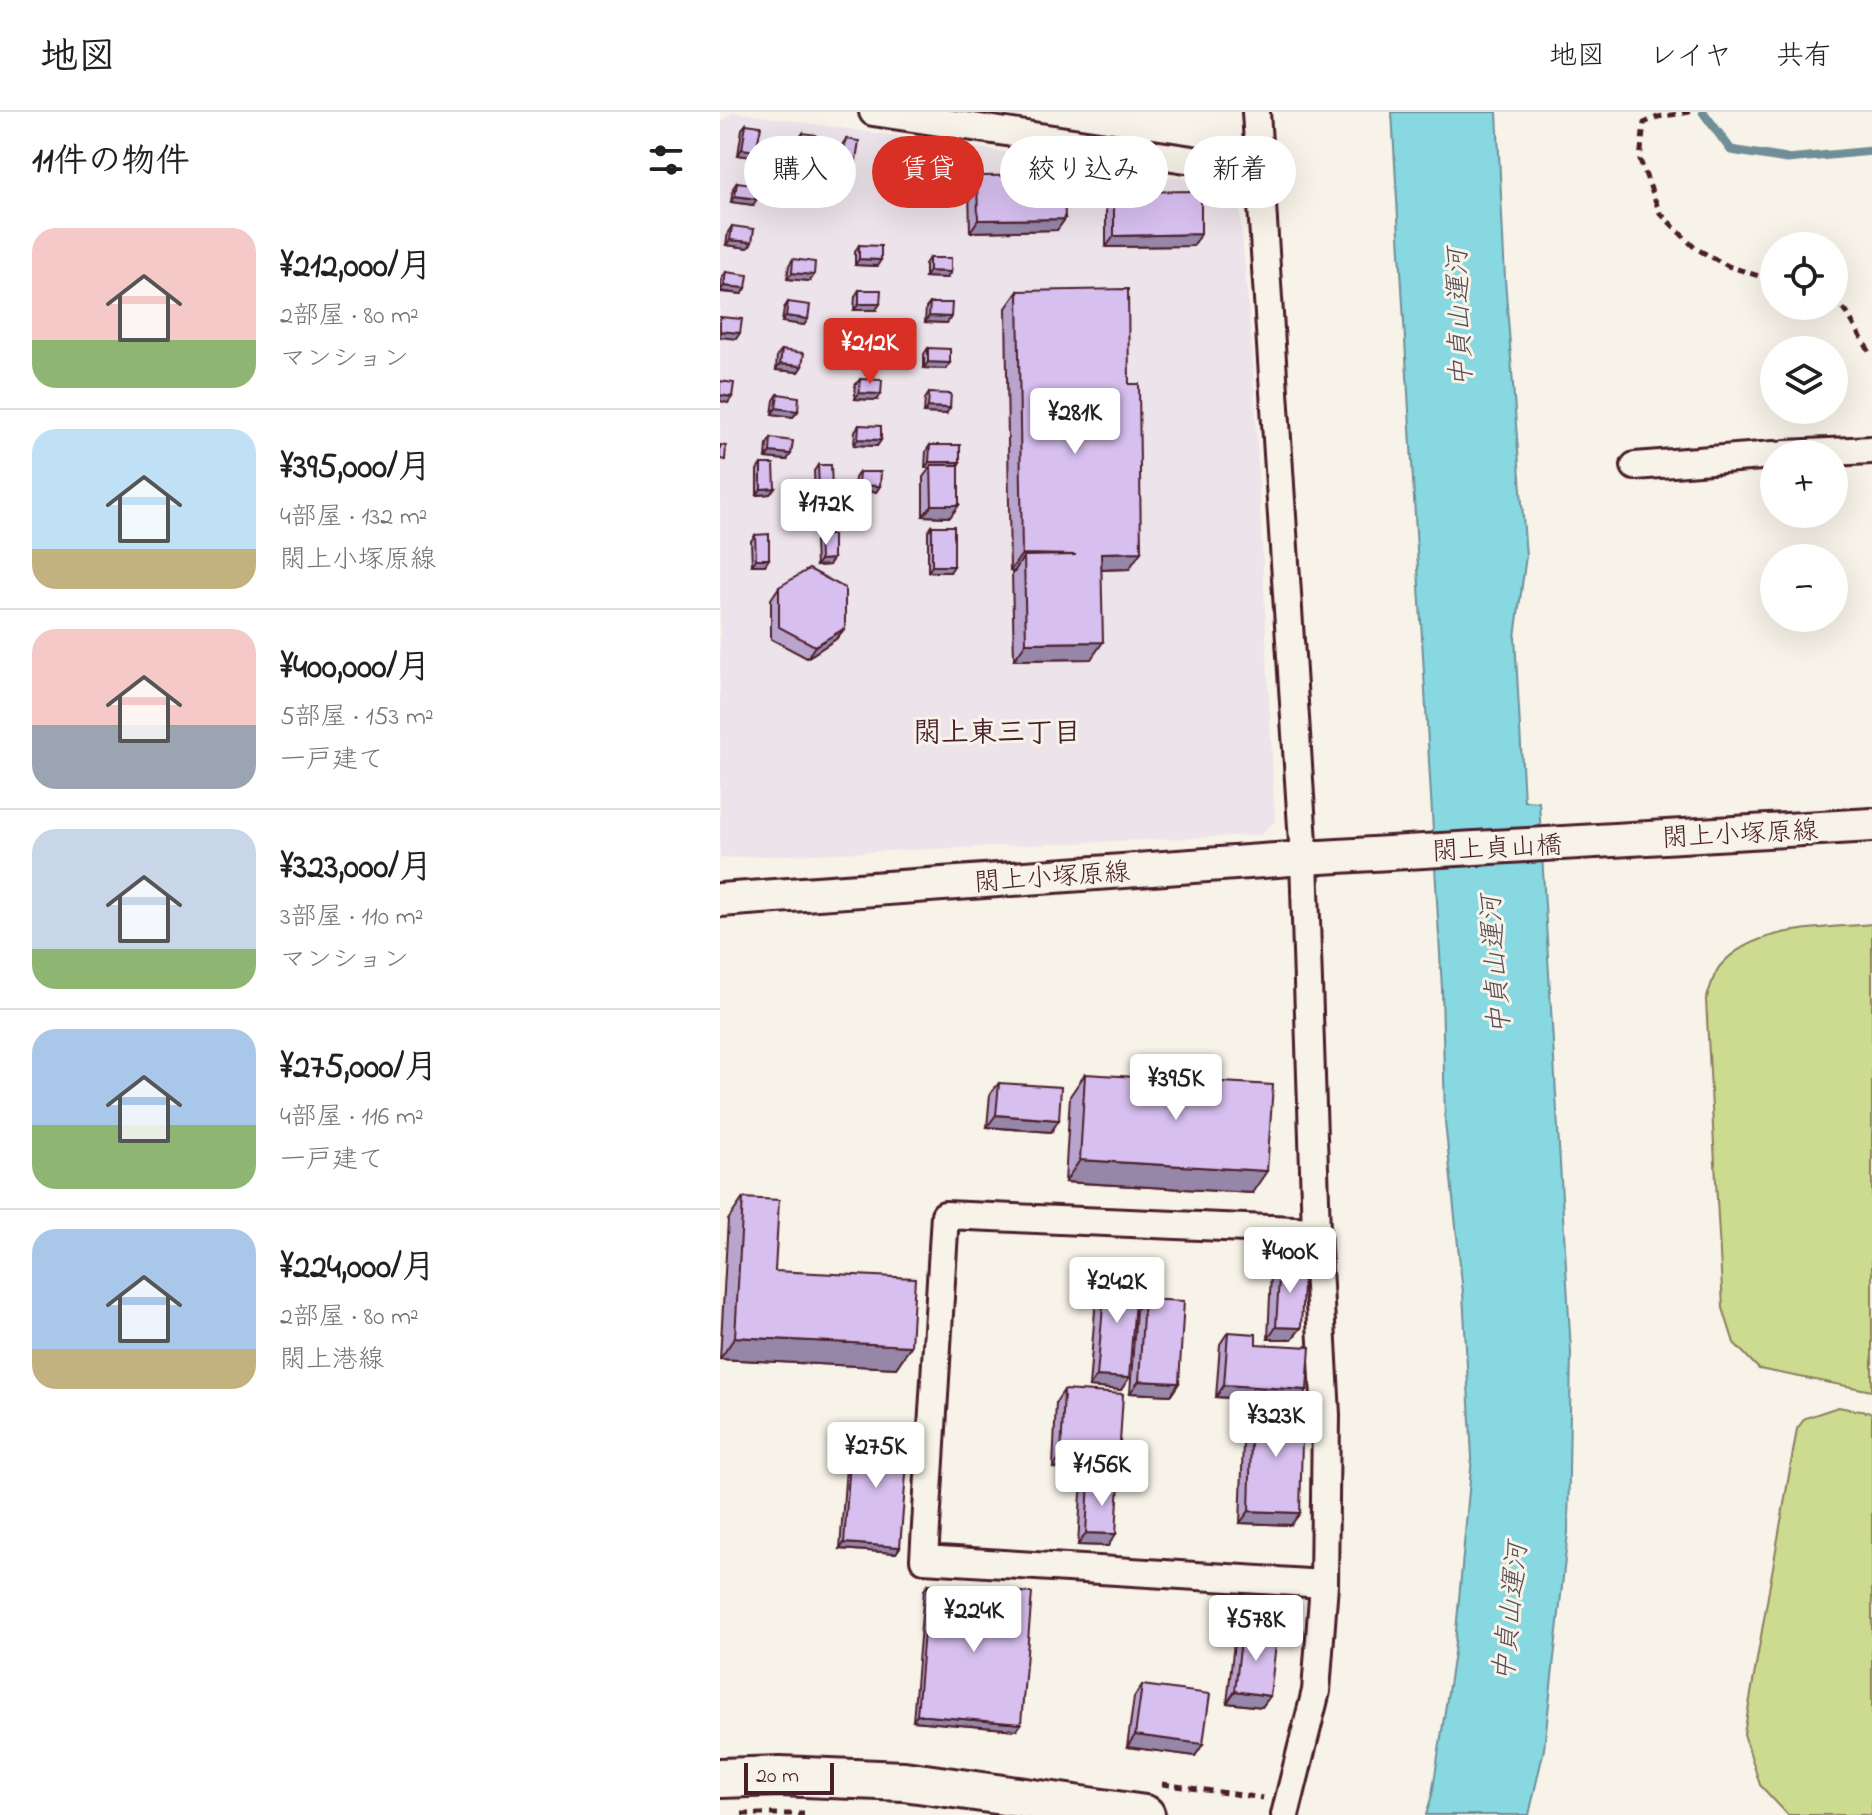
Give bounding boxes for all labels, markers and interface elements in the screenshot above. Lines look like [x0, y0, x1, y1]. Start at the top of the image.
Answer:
text: 地図 [40, 31, 116, 87]
text: 地図 [1549, 37, 1605, 78]
text: レイヤ [1649, 37, 1732, 78]
text: 共有 [1776, 37, 1832, 78]
chip: 購入 [744, 136, 856, 208]
chip: 賃貸 [872, 136, 984, 208]
chip: 絞り込み [1000, 136, 1168, 208]
chip: 新着 [1184, 136, 1296, 208]
text: 11件の物件 [32, 138, 190, 188]
icon: filters [644, 138, 688, 182]
map controls [1760, 232, 1848, 632]
button: locate [1760, 232, 1848, 320]
text: ¥212,000/月 [280, 243, 432, 293]
water label: 中貞山運河 [1438, 243, 1484, 389]
icon: home [96, 260, 192, 356]
text: 2部屋 · 80 m² [280, 298, 419, 336]
pin: ¥212K [814, 318, 926, 386]
text: ¥212K [842, 325, 898, 363]
button: layers [1760, 336, 1848, 424]
text: マンション [280, 341, 409, 379]
pin: ¥281K [1019, 388, 1131, 456]
text: ¥281K [1048, 395, 1102, 433]
button: + [1760, 440, 1848, 528]
text: ¥395,000/月 [280, 444, 431, 494]
icon: home [96, 461, 192, 557]
pin: ¥172K [770, 479, 882, 547]
text: ¥172K [799, 486, 853, 524]
text: 4部屋 · 132 m² [280, 499, 428, 537]
text: 閖上小塚原線 [280, 542, 436, 580]
button: − [1760, 544, 1848, 632]
text: ¥400,000/月 [280, 644, 431, 694]
icon: home [96, 661, 192, 757]
text: 5部屋 · 153 m² [280, 699, 434, 737]
district label: 閖上東三丁目 [913, 714, 1081, 755]
text: 一戸建て [280, 742, 384, 780]
street label: 閖上小塚原線 [1661, 813, 1819, 859]
street label: 閖上貞山橋 [1431, 828, 1563, 872]
text: ¥323,000/月 [280, 844, 433, 894]
street label: 閖上小塚原線 [973, 855, 1131, 903]
icon: home [96, 861, 192, 957]
water label: 中貞山運河 [1472, 890, 1523, 1036]
text: 3部屋 · 110 m² [280, 899, 423, 937]
text: マンション [280, 942, 409, 980]
text: ¥275,000/月 [280, 1044, 438, 1094]
pin: ¥395K [1120, 1054, 1232, 1122]
icon: home [96, 1061, 192, 1157]
text: ¥395K [1148, 1061, 1204, 1099]
text: 4部屋 · 116 m² [280, 1099, 424, 1137]
text: 一戸建て [280, 1142, 384, 1180]
pin: ¥400K [1234, 1227, 1346, 1295]
text: ¥400K [1262, 1234, 1318, 1272]
text: ¥224,000/月 [280, 1244, 436, 1294]
pin: ¥242K [1061, 1257, 1173, 1325]
icon: home [96, 1261, 192, 1357]
text: ¥242K [1087, 1264, 1147, 1302]
text: 2部屋 · 80 m² [280, 1299, 419, 1337]
text: 閖上港線 [280, 1342, 384, 1380]
pin: ¥323K [1220, 1391, 1332, 1459]
text: ¥323K [1247, 1398, 1305, 1436]
pin: ¥275K [820, 1422, 932, 1490]
text: ¥275K [845, 1429, 907, 1467]
pin: ¥156K [1046, 1440, 1158, 1508]
text: ¥156K [1073, 1447, 1131, 1485]
water label: 中貞山運河 [1485, 1537, 1541, 1684]
pin: ¥224K [918, 1586, 1030, 1654]
text: ¥224K [944, 1593, 1004, 1631]
pin: ¥578K [1200, 1595, 1312, 1663]
text: ¥578K [1227, 1602, 1285, 1640]
scale bar [744, 1759, 834, 1795]
text: 20 m [756, 1761, 799, 1793]

